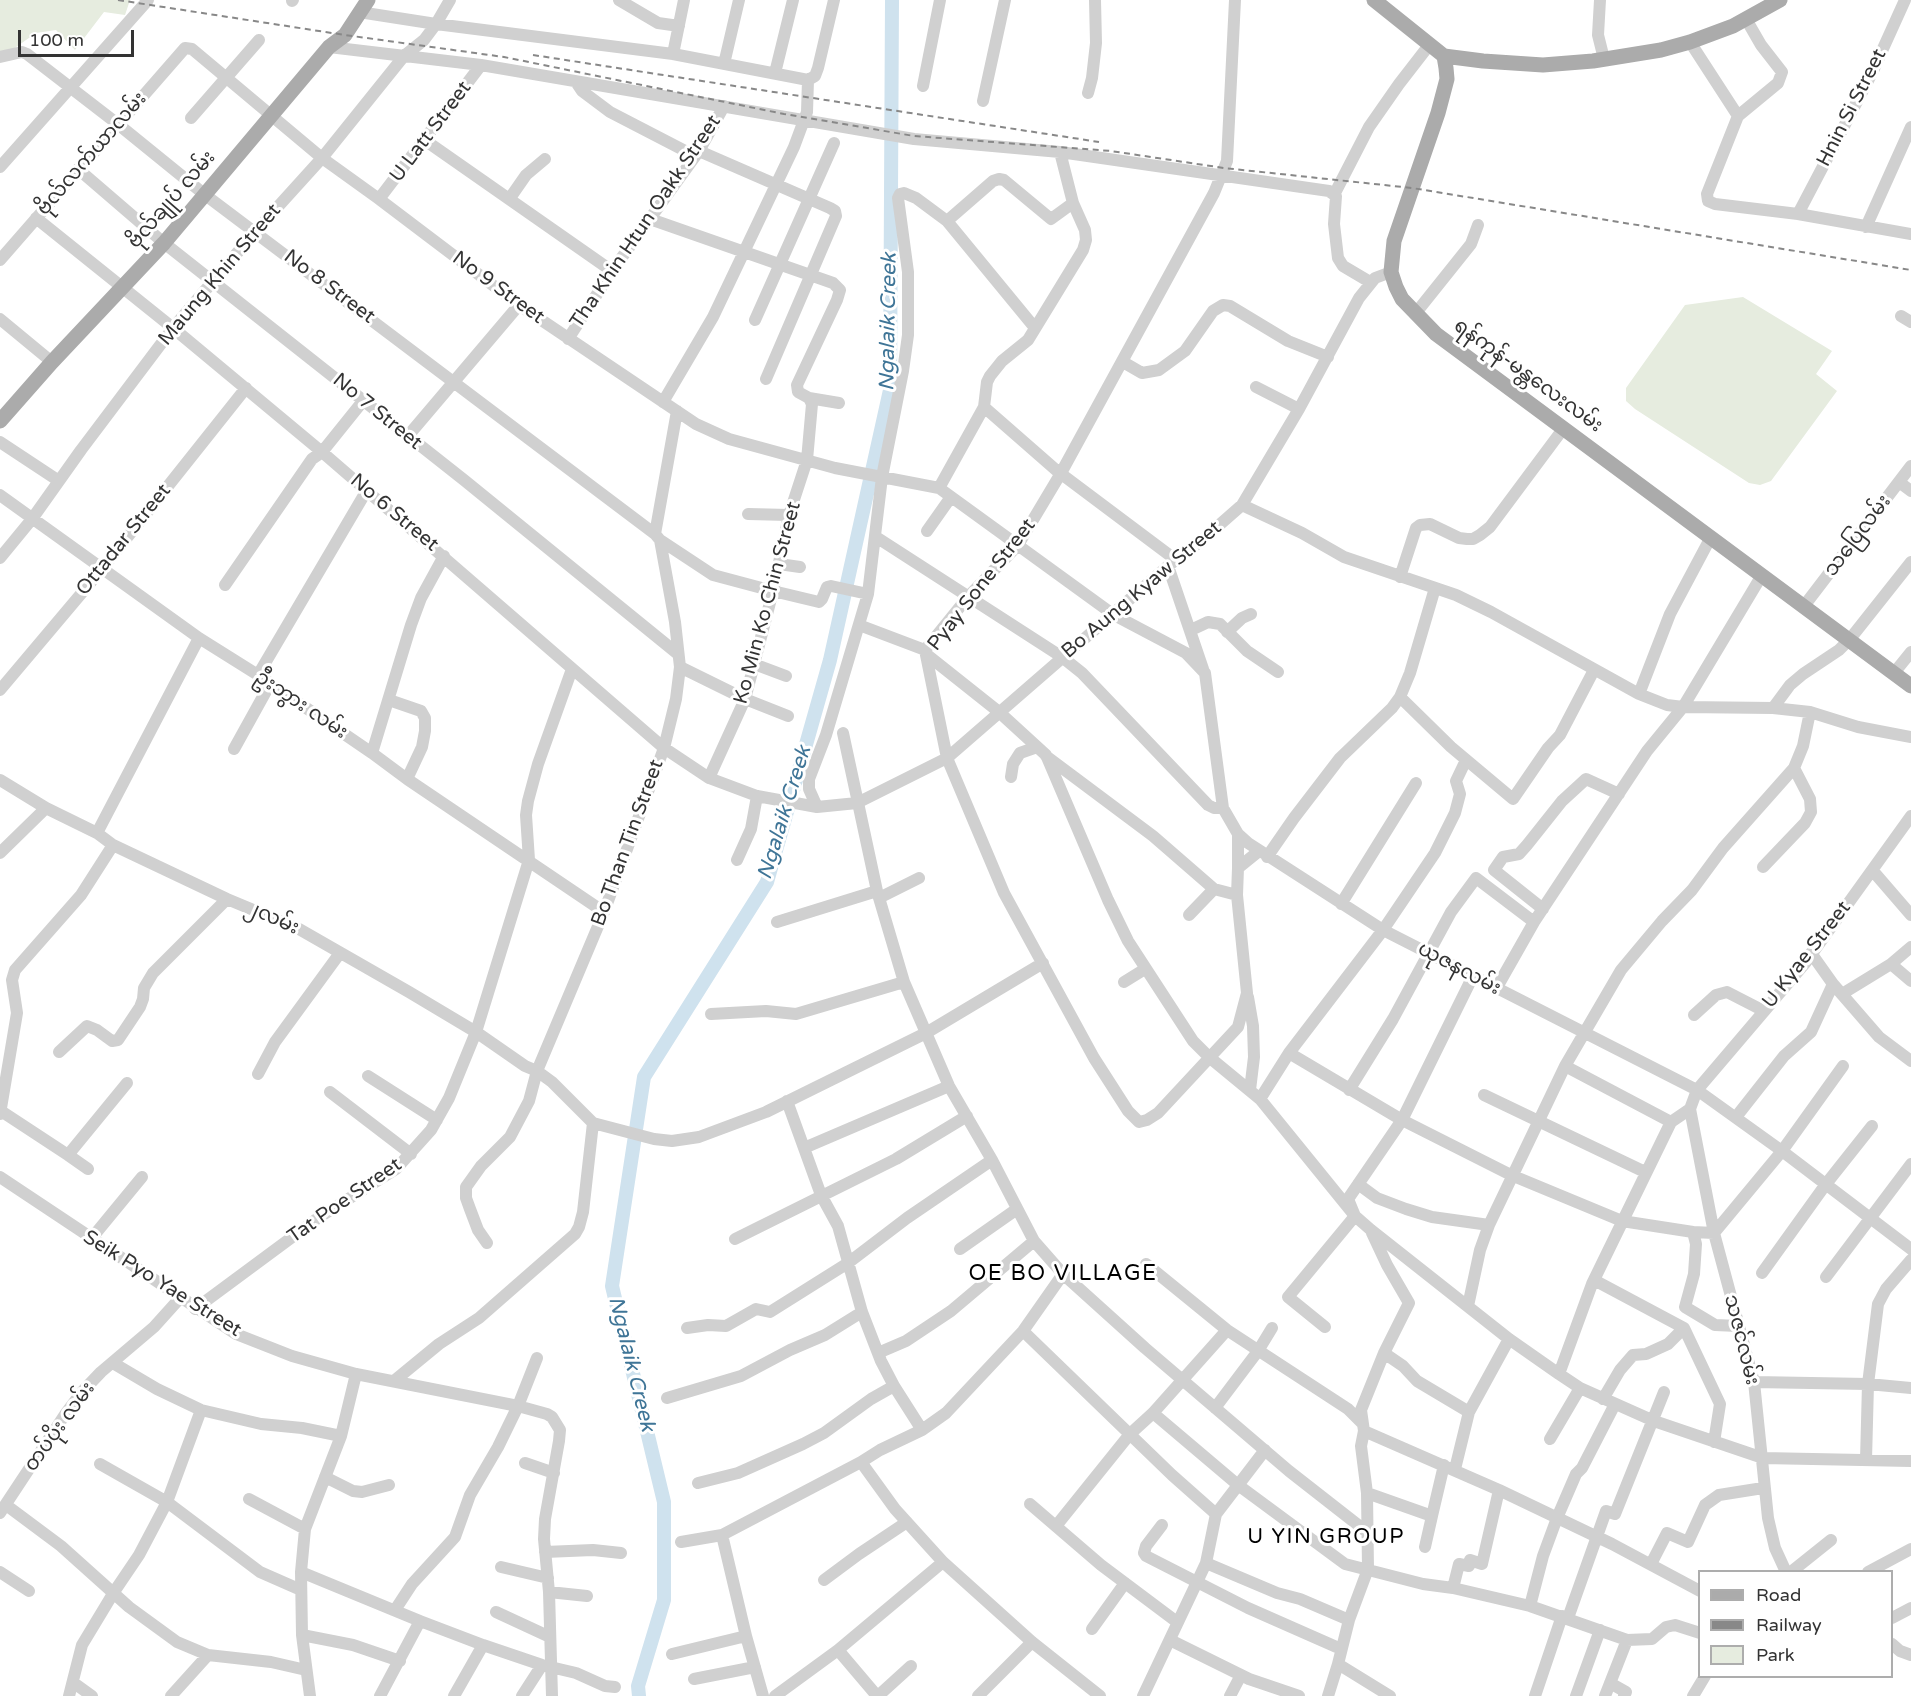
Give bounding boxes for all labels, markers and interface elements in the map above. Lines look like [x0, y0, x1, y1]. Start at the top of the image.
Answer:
scale bar [21, 18, 136, 56]
text: 100 m [29, 29, 84, 51]
street label: Hnin Si Street [1812, 45, 1892, 171]
street label: U Latt Street [385, 77, 477, 187]
street label: ဗိုလ်လက်ယာလမ်း [32, 87, 152, 221]
street label: Tha Khin Htun Oakk Street [566, 111, 726, 333]
street label: ဗိုလ်ချုပ် လမ်း [123, 146, 221, 254]
street label: Maung Khin Street [154, 199, 286, 351]
street label: No 8 Street [279, 245, 379, 329]
street label: No 9 Street [447, 247, 549, 329]
water label: Ngalaik Creek [875, 253, 903, 391]
street label: ရန်ကုန်-မန္တလေးလမ်း [1449, 314, 1607, 438]
street label: No 7 Street [327, 369, 427, 455]
street label: No 6 Street [345, 469, 443, 557]
street label: Ottadar Street [72, 479, 176, 601]
street label: သပြေလမ်း [1820, 490, 1896, 582]
street label: Ko Min Ko Chin Street [729, 499, 807, 707]
street label: Pyay Sone Street [923, 514, 1041, 656]
street label: Bo Aung Kyaw Street [1057, 516, 1227, 664]
street label: ဦးဘွား လမ်း [250, 665, 352, 745]
water label: Ngalaik Creek [753, 743, 817, 883]
street label: Bo Than Tin Street [587, 756, 669, 930]
street label: ၂လမ်း [241, 896, 303, 940]
street label: U Kyae Street [1758, 897, 1856, 1013]
street label: ယုဇနလမ်း [1413, 937, 1505, 1001]
street label: Tat Poe Street [283, 1153, 407, 1249]
street label: Seik Pyo Yae Street [78, 1226, 246, 1342]
district label: OE BO VILLAGE [968, 1261, 1158, 1287]
street label: သဇင်လမ်း [1718, 1292, 1764, 1388]
water label: Ngalaik Creek [602, 1294, 660, 1434]
street label: တပ်ပိုး လမ်း [20, 1378, 100, 1476]
district label: U YIN GROUP [1247, 1524, 1405, 1550]
legend [1698, 1570, 1893, 1678]
text: Road [1756, 1584, 1801, 1606]
text: Railway [1756, 1614, 1822, 1636]
text: Park [1756, 1644, 1794, 1666]

